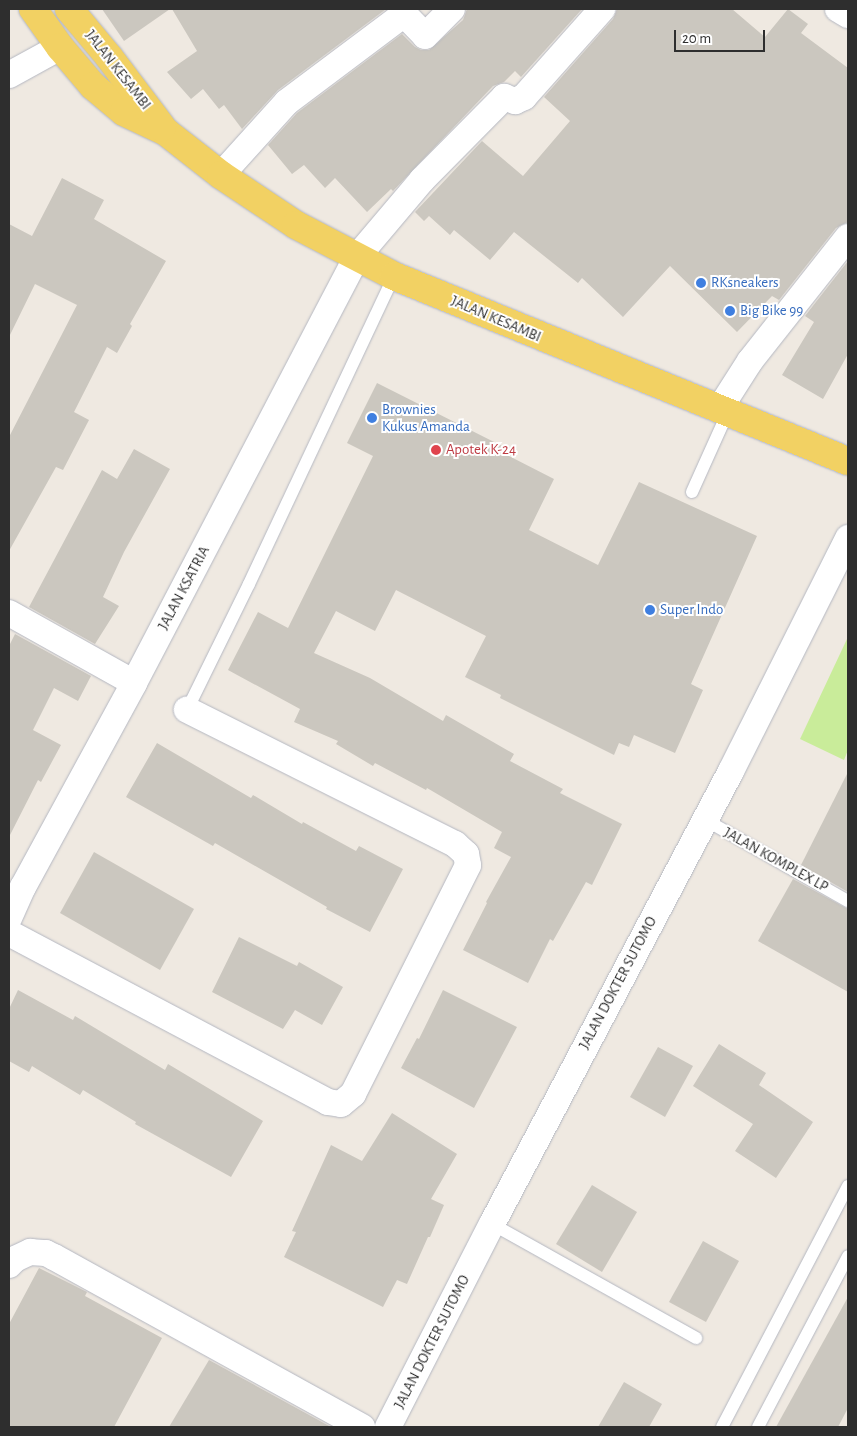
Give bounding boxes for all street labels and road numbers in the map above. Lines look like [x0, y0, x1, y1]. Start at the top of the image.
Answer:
street label: JALAN KESAMBI [81, 27, 155, 113]
street label: JALAN KESAMBI [448, 292, 544, 346]
street label: JALAN KSATRIA [154, 543, 214, 633]
street label: JALAN KOMPLEX LP [721, 824, 831, 896]
street label: JALAN DOKTER SUTOMO [575, 914, 661, 1052]
street label: JALAN DOKTER SUTOMO [390, 1272, 474, 1412]

